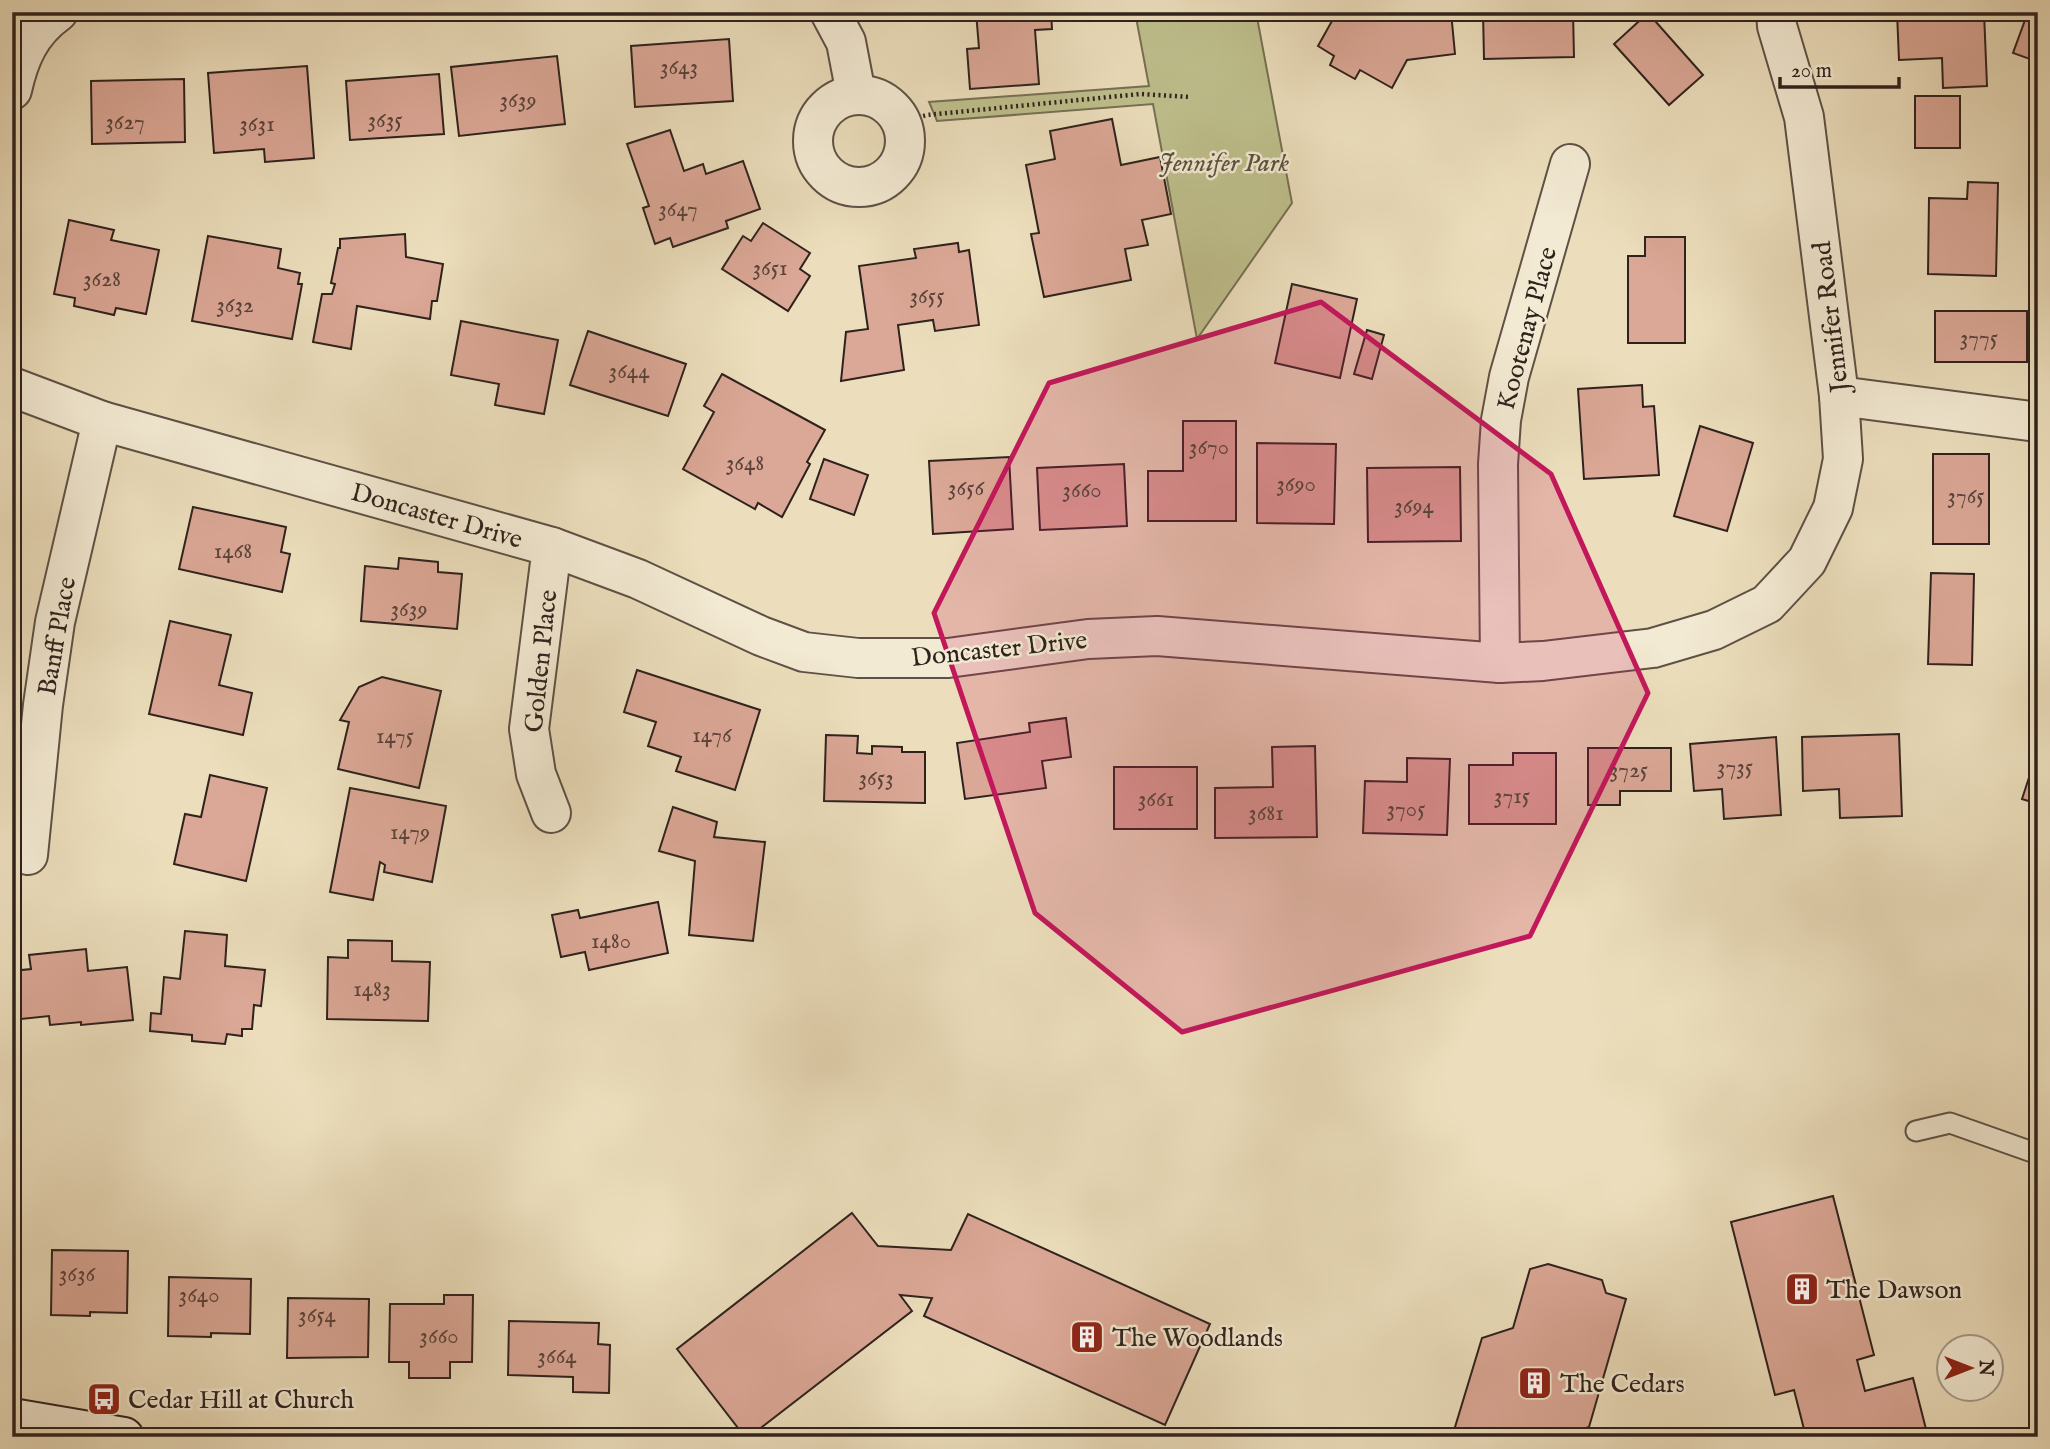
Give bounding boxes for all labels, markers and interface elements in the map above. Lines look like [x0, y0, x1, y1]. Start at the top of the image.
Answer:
scale bar [1780, 46, 1899, 90]
house number: 3643 [660, 53, 698, 82]
text: 20 m [1791, 58, 1832, 85]
house number: 3639 [500, 86, 536, 115]
house number: 3635 [367, 106, 403, 135]
house number: 3627 [105, 108, 145, 137]
house number: 3631 [239, 110, 275, 139]
park label: Jennifer Park [1159, 147, 1290, 180]
house number: 3647 [658, 195, 698, 224]
street label: Jennifer Road [1806, 239, 1857, 397]
street label: Kootenay Place [1490, 243, 1565, 413]
house number: 3651 [752, 254, 788, 283]
house number: 3628 [83, 265, 121, 294]
house number: 3655 [910, 282, 944, 311]
house number: 3632 [216, 291, 254, 320]
house number: 3775 [1960, 324, 1998, 353]
house number: 3644 [609, 357, 650, 386]
house number: 3670 [1189, 433, 1229, 462]
house number: 3648 [726, 449, 764, 478]
house number: 3690 [1276, 470, 1316, 499]
house number: 3656 [948, 474, 985, 503]
street label: Doncaster Drive [347, 476, 526, 557]
house number: 3660 [1062, 476, 1102, 505]
house number: 3765 [1947, 482, 1985, 511]
house number: 3694 [1394, 492, 1434, 521]
house number: 1468 [214, 537, 252, 566]
street label: Banff Place [31, 574, 84, 698]
street label: Golden Place [518, 588, 565, 734]
house number: 3639 [391, 595, 427, 624]
street label: Doncaster Drive [910, 624, 1089, 675]
house number: 1476 [692, 721, 733, 750]
house number: 1475 [376, 722, 414, 751]
house number: 3735 [1717, 753, 1753, 782]
house number: 3725 [1610, 756, 1648, 785]
house number: 3653 [858, 764, 894, 793]
house number: 3715 [1494, 782, 1530, 811]
house number: 3661 [1138, 785, 1174, 814]
house number: 3705 [1387, 795, 1425, 824]
house number: 3681 [1248, 799, 1284, 828]
house number: 1479 [390, 818, 430, 847]
house number: 1480 [591, 927, 631, 956]
house number: 1483 [353, 975, 391, 1004]
house number: 3636 [59, 1260, 97, 1289]
building icon: The Dawson [1783, 1270, 1821, 1308]
place label: The Dawson [1826, 1274, 1962, 1307]
house number: 3640 [179, 1281, 219, 1310]
house number: 3654 [298, 1301, 337, 1330]
building icon: The Woodlands [1068, 1318, 1106, 1356]
house number: 3660 [419, 1322, 459, 1351]
place label: The Woodlands [1112, 1322, 1283, 1355]
north arrow [1934, 1334, 2004, 1404]
house number: 3664 [537, 1342, 577, 1371]
text: N [1973, 1359, 1997, 1377]
building icon: The Cedars [1516, 1364, 1554, 1402]
place label: The Cedars [1560, 1368, 1685, 1401]
bus stop icon: Cedar Hill at Church [85, 1380, 123, 1418]
place label: Cedar Hill at Church [128, 1384, 354, 1417]

